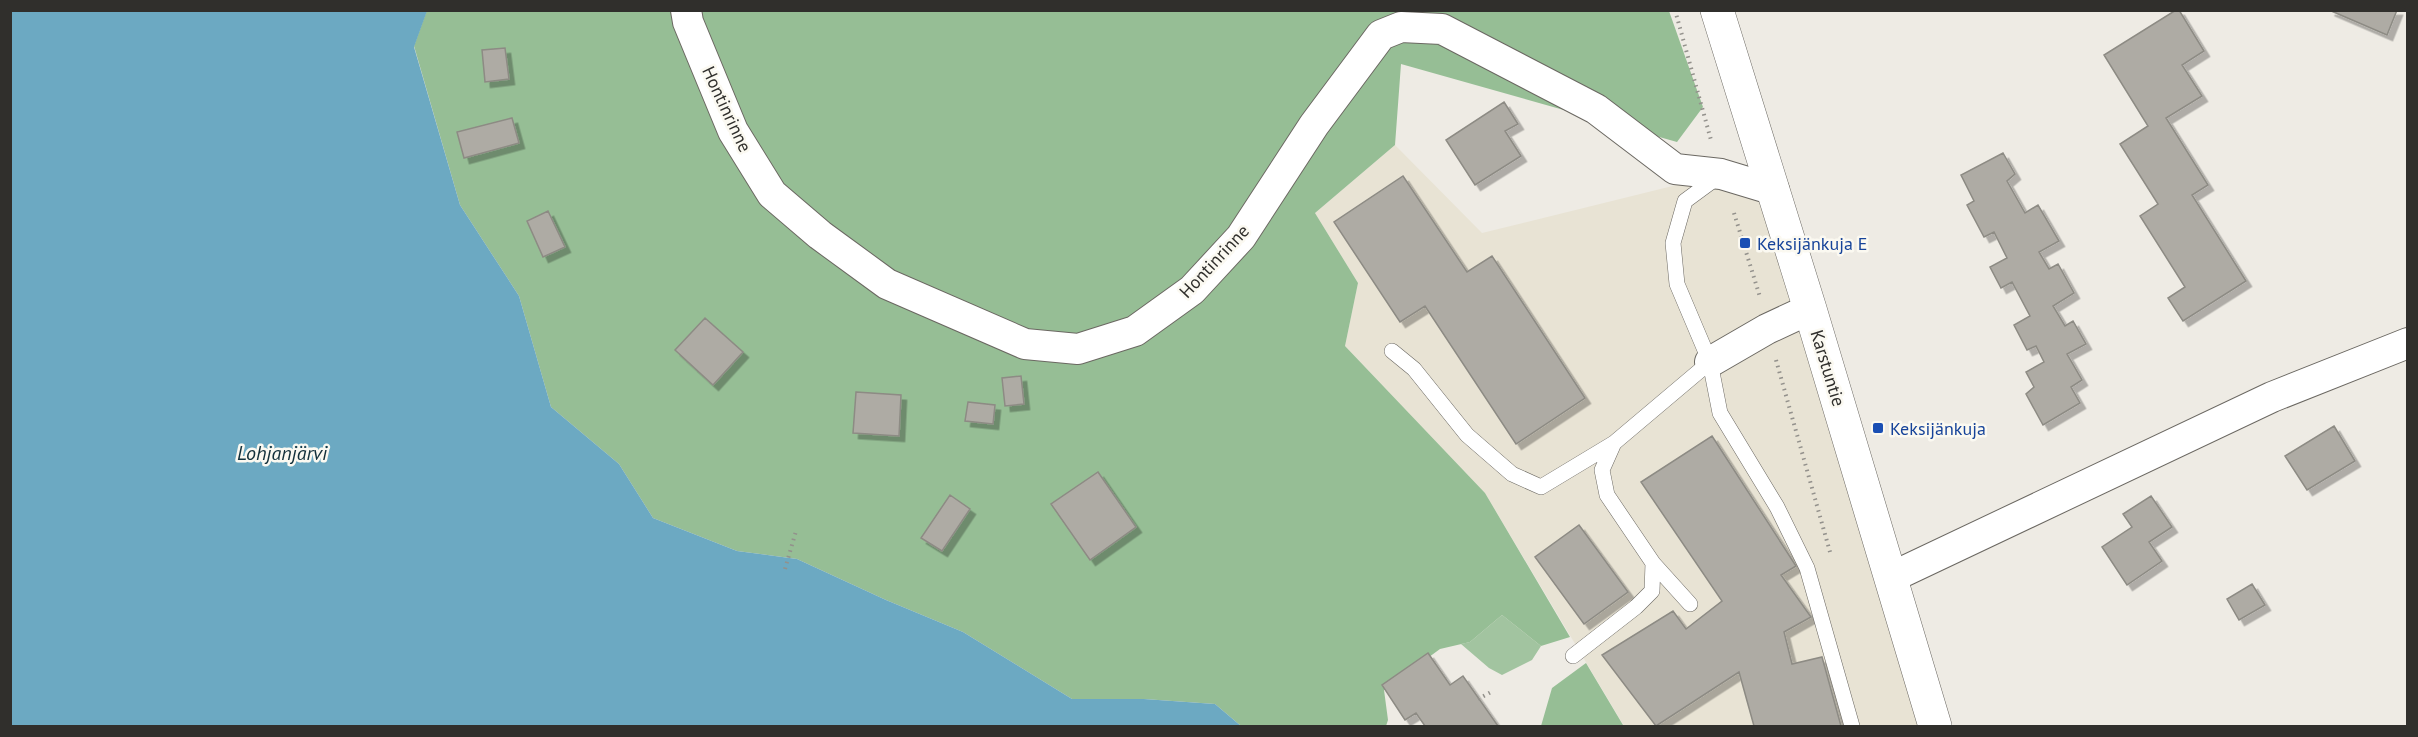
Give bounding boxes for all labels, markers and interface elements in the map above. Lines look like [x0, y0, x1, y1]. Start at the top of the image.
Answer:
street label: Hontinrinne [697, 62, 757, 156]
street label: Hontinrinne [1174, 219, 1254, 303]
place label: Keksijänkuja E [1757, 232, 1867, 255]
marker: Keksijänkuja E [1738, 236, 1752, 250]
street label: Karstuntie [1805, 327, 1851, 409]
place label: Keksijänkuja [1890, 417, 1986, 440]
marker: Keksijänkuja [1871, 421, 1885, 435]
water label: Lohjanjärvi [237, 440, 328, 466]

